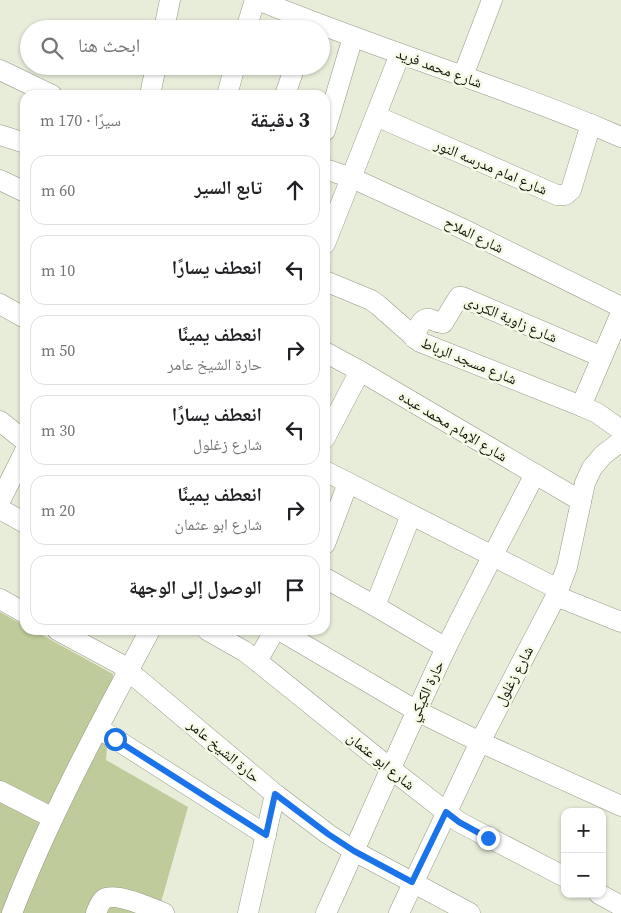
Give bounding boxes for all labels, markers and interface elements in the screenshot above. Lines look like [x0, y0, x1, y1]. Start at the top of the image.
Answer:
search box [20, 20, 330, 75]
text: ابحث هنا [78, 32, 140, 58]
icon: search [38, 34, 66, 62]
street label: شارع محمد فريد [393, 42, 485, 93]
text: 3 دقيقة [250, 105, 310, 134]
text: سيرًا · 170 m [40, 109, 121, 131]
street label: شارع امام مدرسه النور [431, 133, 551, 200]
text: تابع السير [195, 174, 262, 200]
icon: ahead [281, 176, 309, 204]
text: 60 m [41, 179, 75, 201]
street label: شارع الملاح [441, 211, 508, 258]
text: انعطف يسارًا [172, 254, 262, 280]
icon: left [281, 256, 309, 284]
text: 10 m [41, 259, 75, 281]
street label: شارع زاوية الكردى [462, 290, 561, 348]
text: انعطف يمينًا [177, 321, 262, 347]
street label: شارع مسجد الرباط [418, 332, 520, 389]
icon: right [281, 336, 309, 364]
text: 50 m [41, 339, 75, 361]
text: حارة الشيخ عامر [168, 353, 262, 375]
street label: شارع الإمام محمد عبده [395, 385, 512, 466]
text: انعطف يسارًا [172, 401, 262, 427]
icon: left [281, 416, 309, 444]
text: 30 m [41, 419, 75, 441]
text: شارع زغلول [193, 433, 262, 455]
text: انعطف يمينًا [177, 481, 262, 507]
icon: right [281, 496, 309, 524]
text: 20 m [41, 499, 75, 521]
text: شارع ابو عثمان [175, 513, 262, 535]
text: الوصول إلى الوجهة [129, 574, 262, 600]
icon: arrive [281, 576, 309, 604]
street label: شارع زغلول [489, 642, 538, 709]
street label: حارة الكيكي [402, 656, 451, 725]
street label: حارة الشيخ عامر [183, 713, 265, 787]
street label: شارع ابو عثمان [343, 727, 420, 795]
route start [104, 728, 127, 751]
map controls [561, 808, 606, 898]
button: + [561, 808, 606, 853]
route end [477, 827, 500, 850]
button: − [561, 853, 606, 898]

